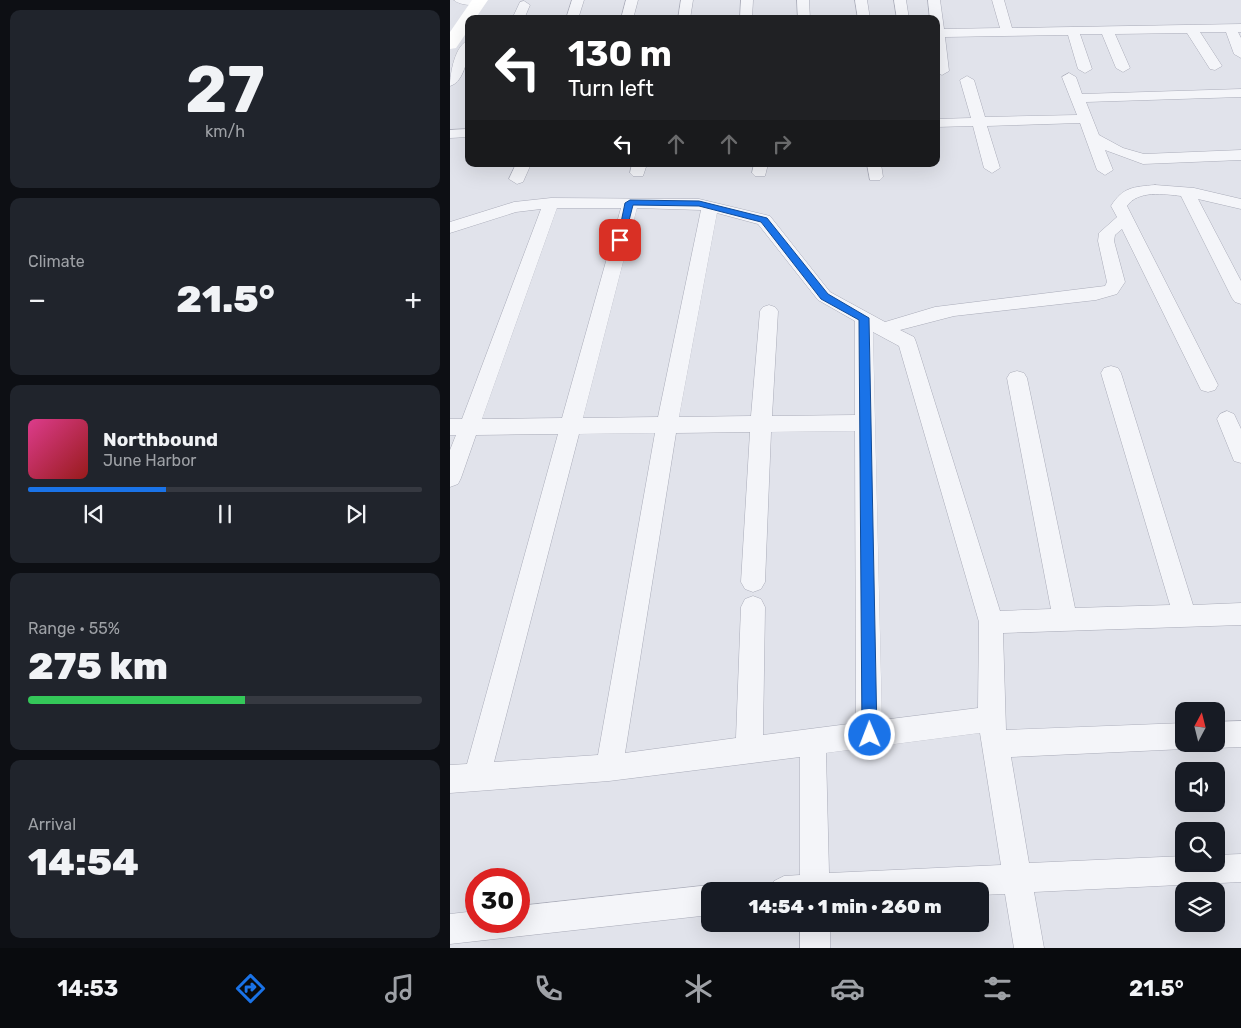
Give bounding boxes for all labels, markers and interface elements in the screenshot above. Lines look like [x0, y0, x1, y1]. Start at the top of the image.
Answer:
text: 130 m [568, 33, 672, 75]
icon: left [485, 35, 550, 100]
text: 27 [185, 51, 265, 128]
text: Turn left [568, 75, 654, 102]
text: km/h [205, 122, 245, 141]
icon: left [609, 130, 637, 158]
icon: ahead [662, 130, 690, 158]
icon: ahead [715, 130, 743, 158]
icon: right [768, 130, 796, 158]
pin [599, 219, 641, 261]
icon: arrive [606, 226, 634, 254]
text: Climate [28, 252, 85, 271]
text: 21.5° [176, 276, 275, 322]
text: − [28, 283, 46, 316]
text: + [405, 283, 422, 316]
text: Northbound [103, 428, 218, 451]
text: June Harbor [103, 451, 196, 470]
icon: previous [80, 500, 108, 528]
icon: pause [211, 500, 239, 528]
icon: next [342, 500, 370, 528]
text: Range · 55% [28, 619, 120, 638]
text: 275 km [28, 643, 168, 689]
north arrow [1175, 702, 1225, 752]
map controls [1175, 702, 1225, 932]
position arrow [843, 708, 895, 760]
button: sound [1175, 762, 1225, 812]
text: Arrival [28, 815, 76, 834]
button: search [1175, 822, 1225, 872]
text: 14:54 [28, 839, 139, 885]
speed limit sign: 30 [465, 868, 530, 933]
button: layers [1175, 882, 1225, 932]
text: 14:54 · 1 min · 260 m [748, 895, 942, 918]
icon: directions [233, 971, 268, 1006]
icon: music [382, 971, 417, 1006]
icon: phone [531, 971, 566, 1006]
icon: climate [681, 971, 716, 1006]
icon: car [830, 971, 865, 1006]
icon: filters [980, 971, 1015, 1006]
text: 14:53 [57, 975, 118, 1002]
text: 21.5° [1129, 975, 1184, 1002]

